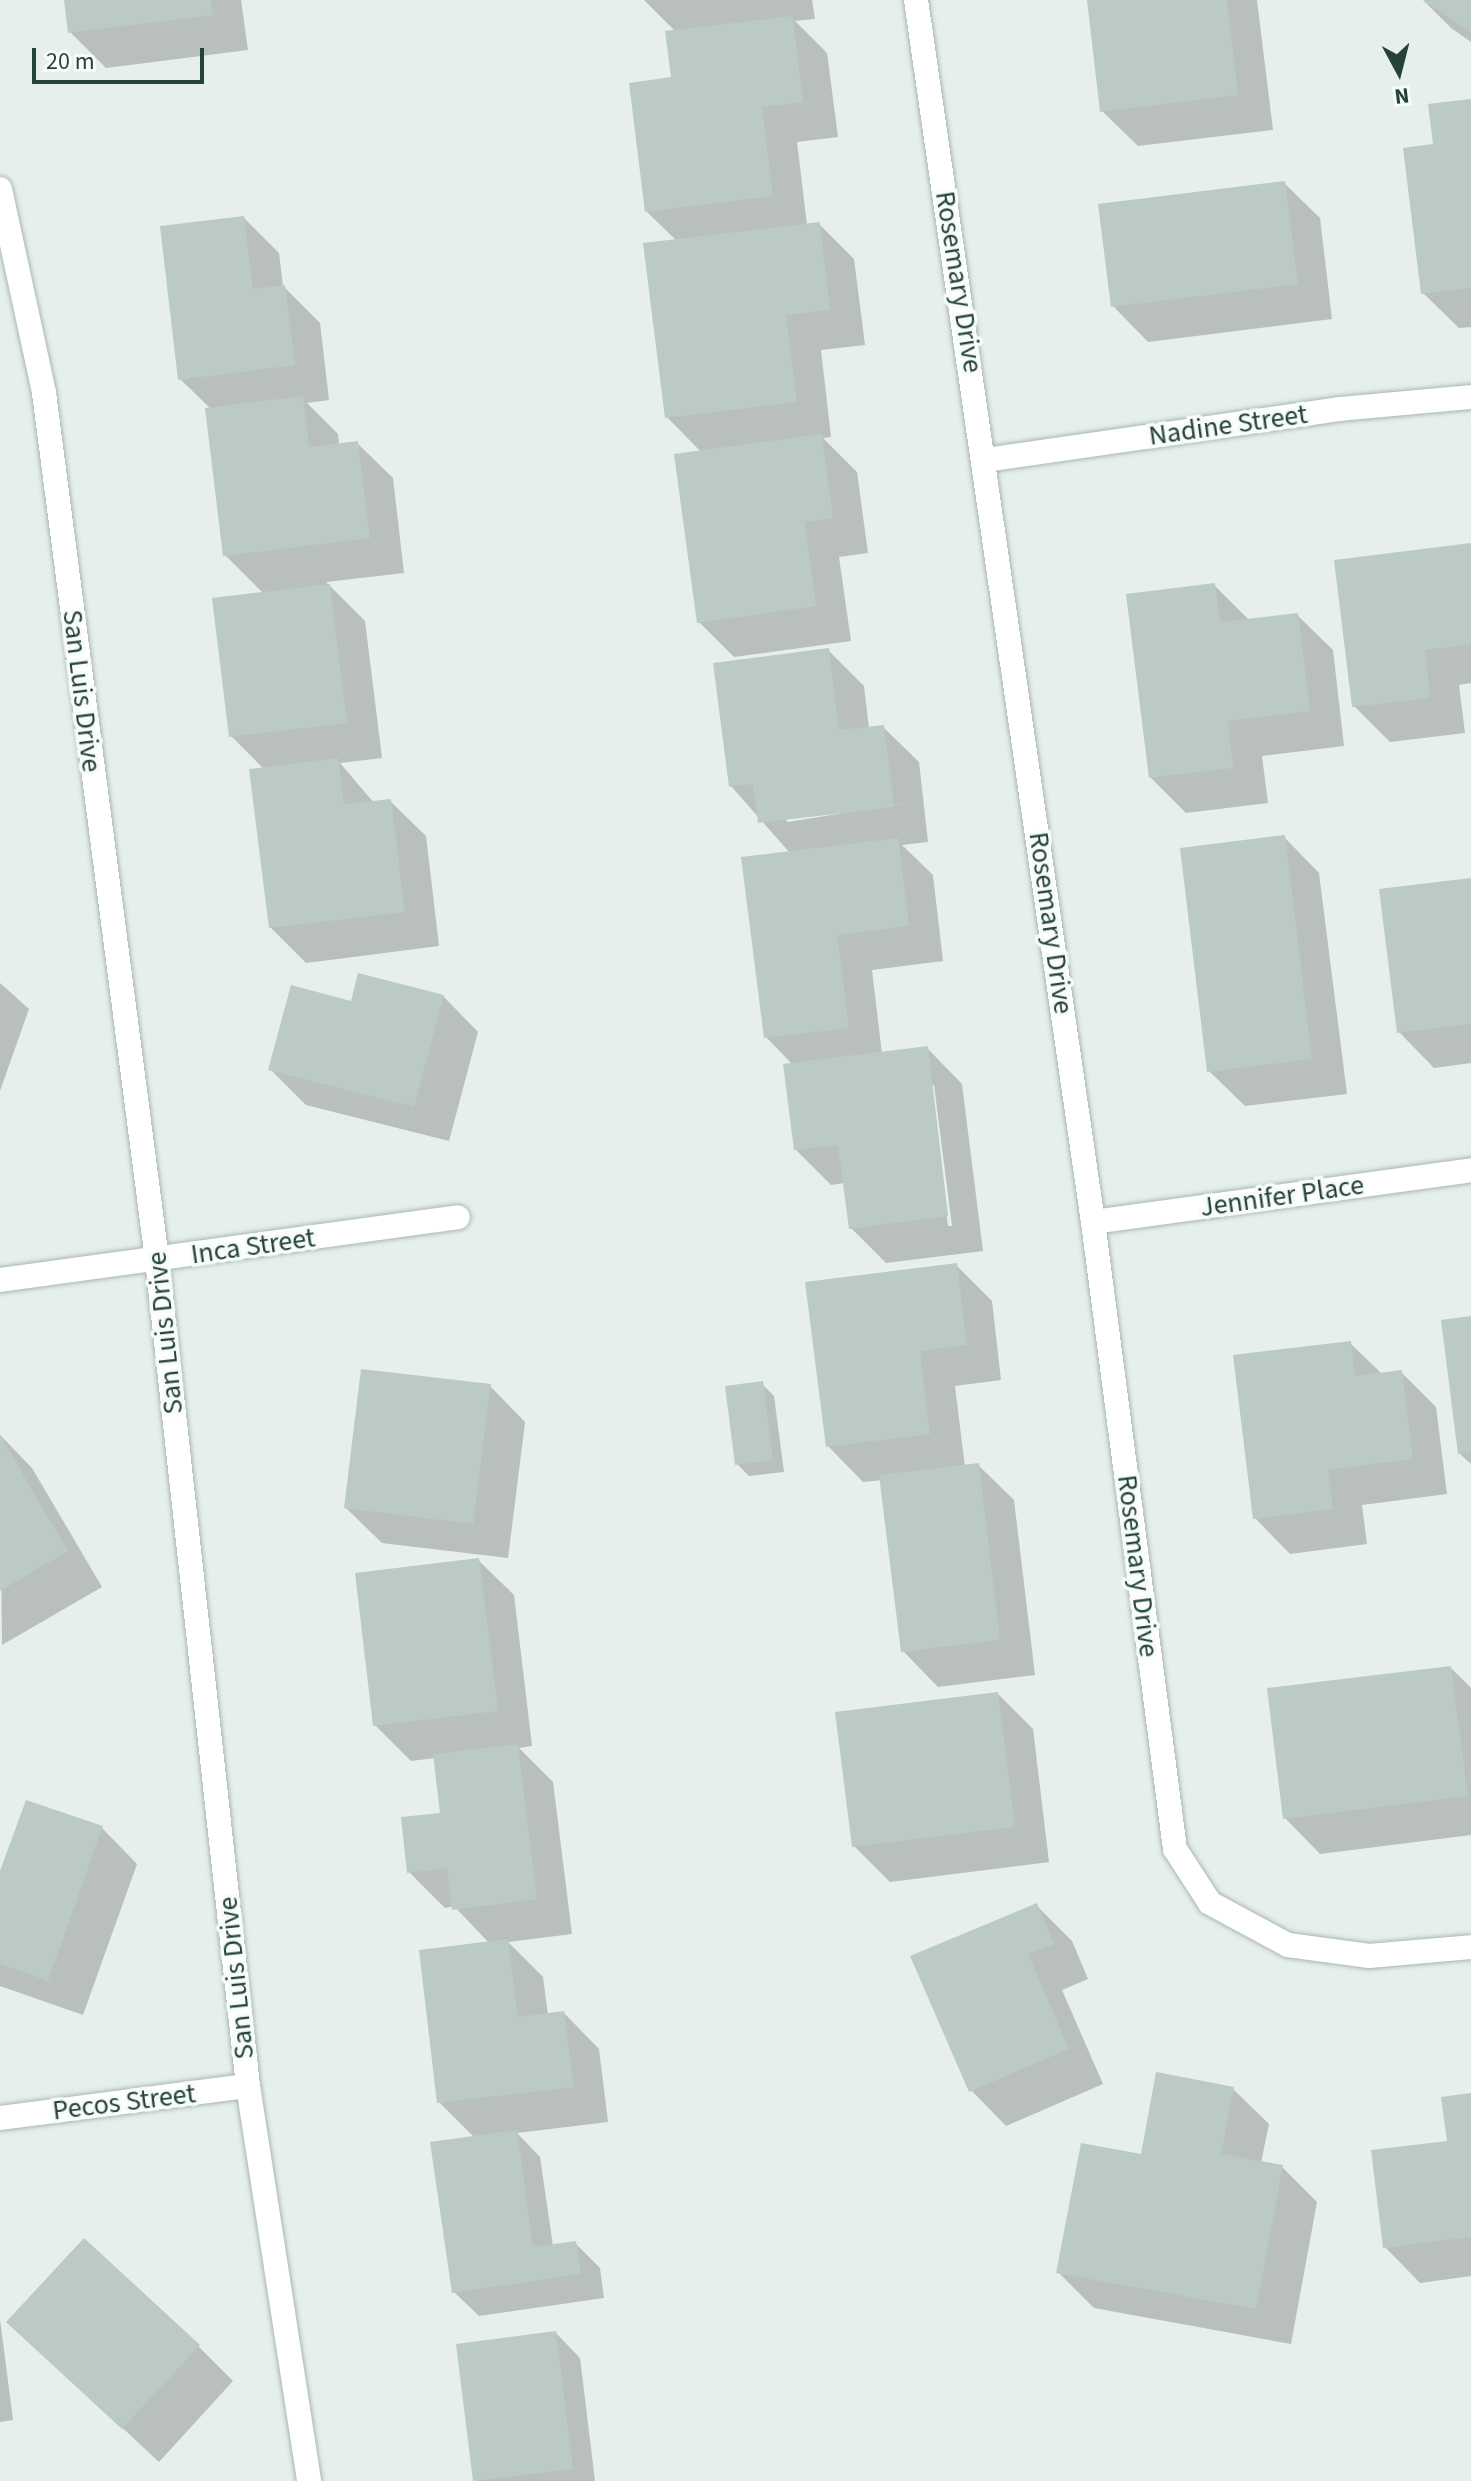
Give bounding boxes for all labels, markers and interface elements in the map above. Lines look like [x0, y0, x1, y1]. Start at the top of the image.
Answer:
scale bar [36, 32, 208, 82]
north arrow [1359, 32, 1439, 112]
text: 20 m [46, 44, 95, 79]
text: N [1393, 79, 1411, 113]
street label: Rosemary Drive [928, 189, 990, 375]
street label: Nadine Street [1147, 397, 1309, 453]
street label: San Luis Drive [55, 608, 109, 774]
street label: Rosemary Drive [1022, 830, 1080, 1016]
street label: Jennifer Place [1198, 1168, 1366, 1224]
street label: Inca Street [189, 1221, 317, 1271]
street label: San Luis Drive [140, 1250, 190, 1416]
street label: Rosemary Drive [1110, 1473, 1166, 1659]
street label: San Luis Drive [211, 1895, 261, 2061]
street label: Pecos Street [51, 2077, 197, 2127]

